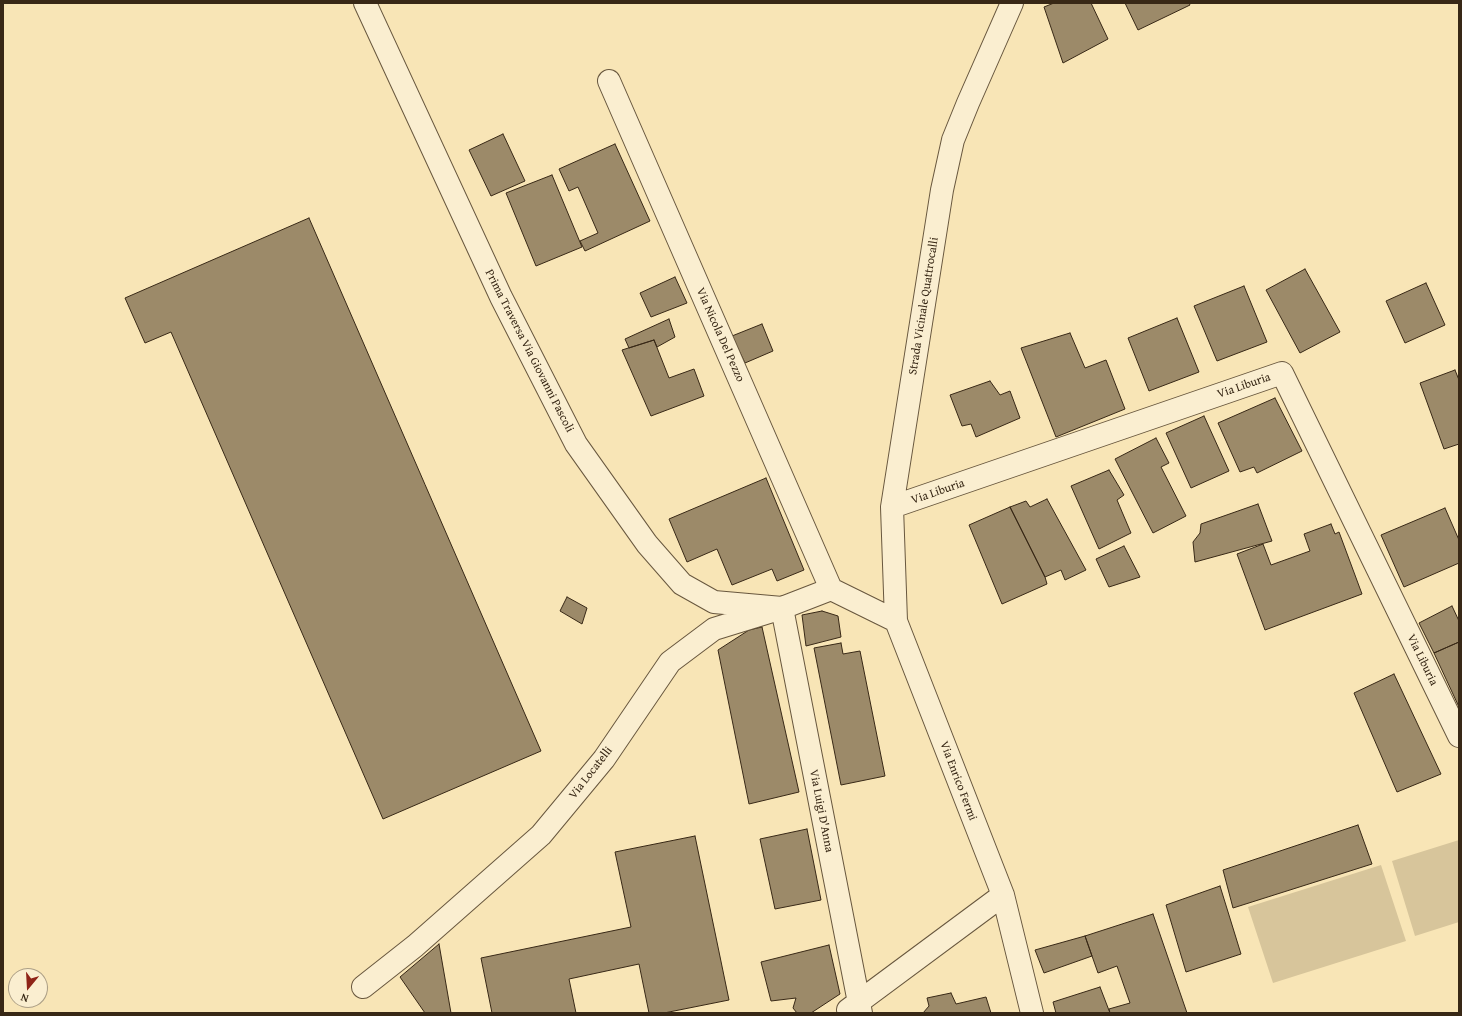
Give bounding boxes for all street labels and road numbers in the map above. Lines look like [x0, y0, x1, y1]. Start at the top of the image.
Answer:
street label: Strada Vicinale Quattrocalli [906, 236, 942, 376]
street label: Prima Traversa Via Giovanni Pascoli [481, 267, 577, 435]
street label: Via Nicola Del Pezzo [693, 286, 747, 384]
street label: Via Liburia [1215, 370, 1273, 402]
street label: Via Liburia [909, 476, 967, 508]
street label: Via Liburia [1403, 632, 1441, 688]
street label: Via Enrico Fermi [936, 739, 980, 823]
street label: Via Locatelli [566, 744, 616, 802]
street label: Via Luigi D'Anna [806, 768, 836, 854]

